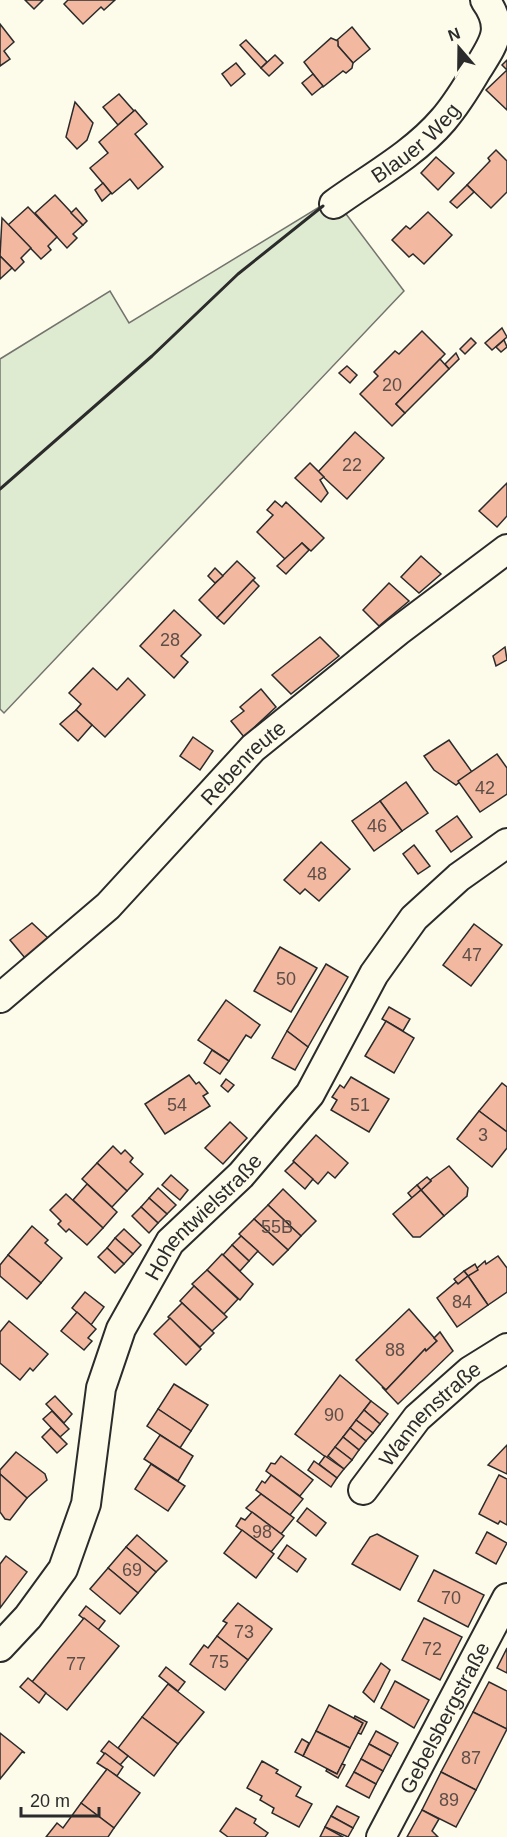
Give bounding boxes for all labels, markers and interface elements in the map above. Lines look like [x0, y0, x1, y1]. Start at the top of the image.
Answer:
north arrow [429, 18, 489, 78]
text: N [446, 24, 462, 44]
street label: Blauer Weg [367, 98, 464, 187]
house number: 20 [382, 375, 402, 395]
house number: 22 [342, 455, 362, 475]
house number: 28 [160, 630, 180, 650]
street label: Rebenreute [196, 715, 289, 809]
house number: 42 [475, 778, 495, 798]
house number: 46 [367, 816, 387, 836]
house number: 48 [307, 864, 327, 884]
house number: 47 [462, 945, 482, 965]
house number: 50 [276, 969, 296, 989]
house number: 54 [167, 1095, 187, 1115]
house number: 51 [350, 1095, 370, 1115]
house number: 3 [478, 1125, 488, 1145]
street label: Hohentwielstraße [140, 1149, 266, 1284]
house number: 55B [261, 1217, 293, 1237]
house number: 84 [452, 1292, 472, 1312]
house number: 88 [385, 1340, 405, 1360]
street label: Wannenstraße [374, 1356, 484, 1470]
house number: 90 [324, 1405, 344, 1425]
house number: 98 [252, 1522, 272, 1542]
house number: 69 [122, 1560, 142, 1580]
house number: 70 [441, 1588, 461, 1608]
house number: 73 [234, 1622, 254, 1642]
street label: Gebelsbergstraße [395, 1638, 493, 1797]
house number: 72 [422, 1639, 442, 1659]
house number: 75 [209, 1652, 229, 1672]
house number: 77 [66, 1654, 86, 1674]
house number: 87 [461, 1748, 481, 1768]
scale bar [21, 1780, 99, 1818]
house number: 89 [439, 1790, 459, 1810]
text: 20 m [30, 1791, 70, 1811]

